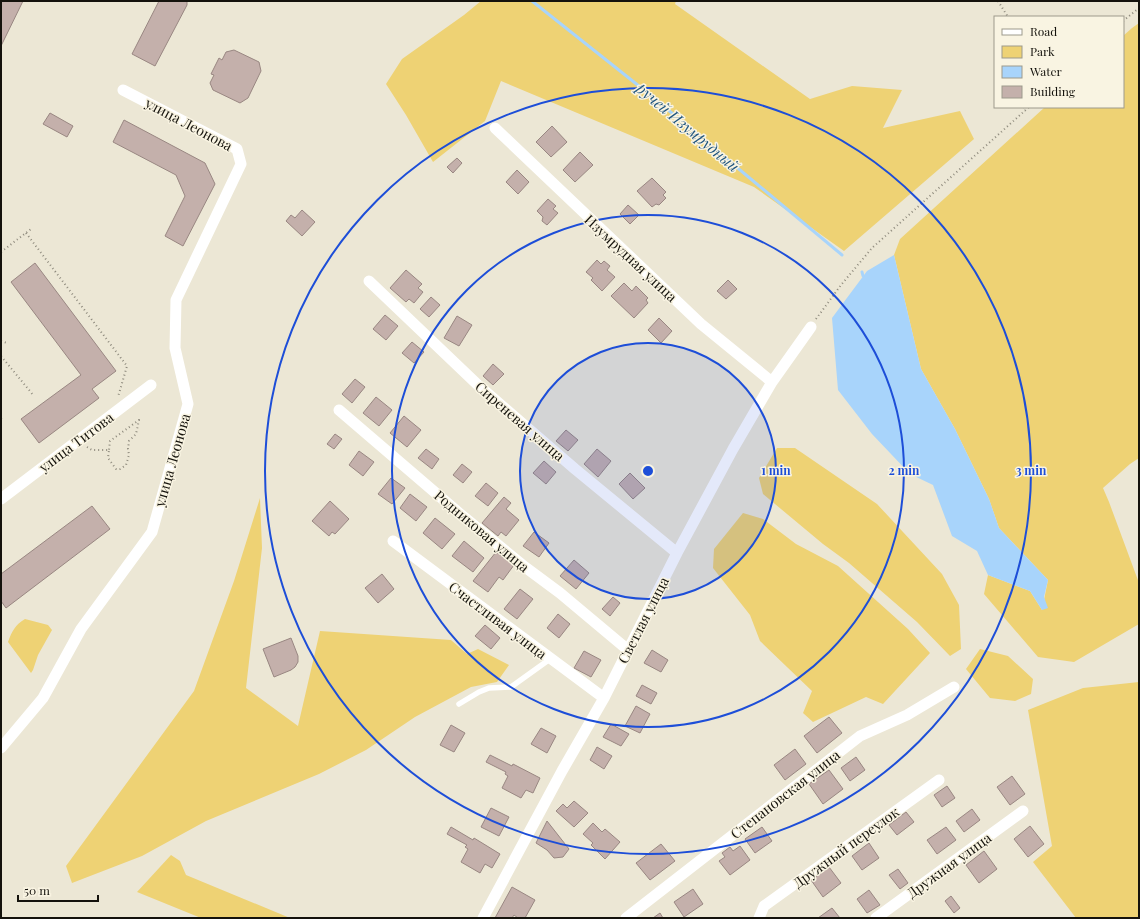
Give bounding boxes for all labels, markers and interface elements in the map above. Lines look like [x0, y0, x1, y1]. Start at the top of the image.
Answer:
legend [994, 16, 1124, 108]
text: Road [1030, 23, 1057, 39]
text: Park [1030, 43, 1055, 59]
text: Water [1029, 63, 1063, 79]
water label: ручей Изумрудный [631, 77, 744, 176]
text: Building [1030, 83, 1076, 99]
street label: улица Леонова [141, 93, 236, 155]
street label: Изумрудная улица [581, 210, 681, 306]
street label: Сиреневая улица [471, 377, 569, 465]
street label: улица Титова [34, 408, 117, 477]
street label: улица Леонова [149, 411, 194, 510]
text: 1 min [761, 462, 791, 478]
text: 2 min [889, 462, 920, 478]
text: 3 min [1016, 462, 1047, 478]
centre of rings [641, 464, 655, 478]
street label: Родниковая улица [431, 486, 533, 576]
street label: Светлая улица [613, 574, 673, 666]
street label: Счастливая улица [445, 577, 551, 663]
street label: Степановская улица [726, 745, 844, 843]
street label: Дружный переулок [789, 802, 903, 892]
street label: Дружная улица [903, 828, 995, 902]
scale bar [18, 877, 98, 903]
text: 50 m [24, 882, 50, 898]

